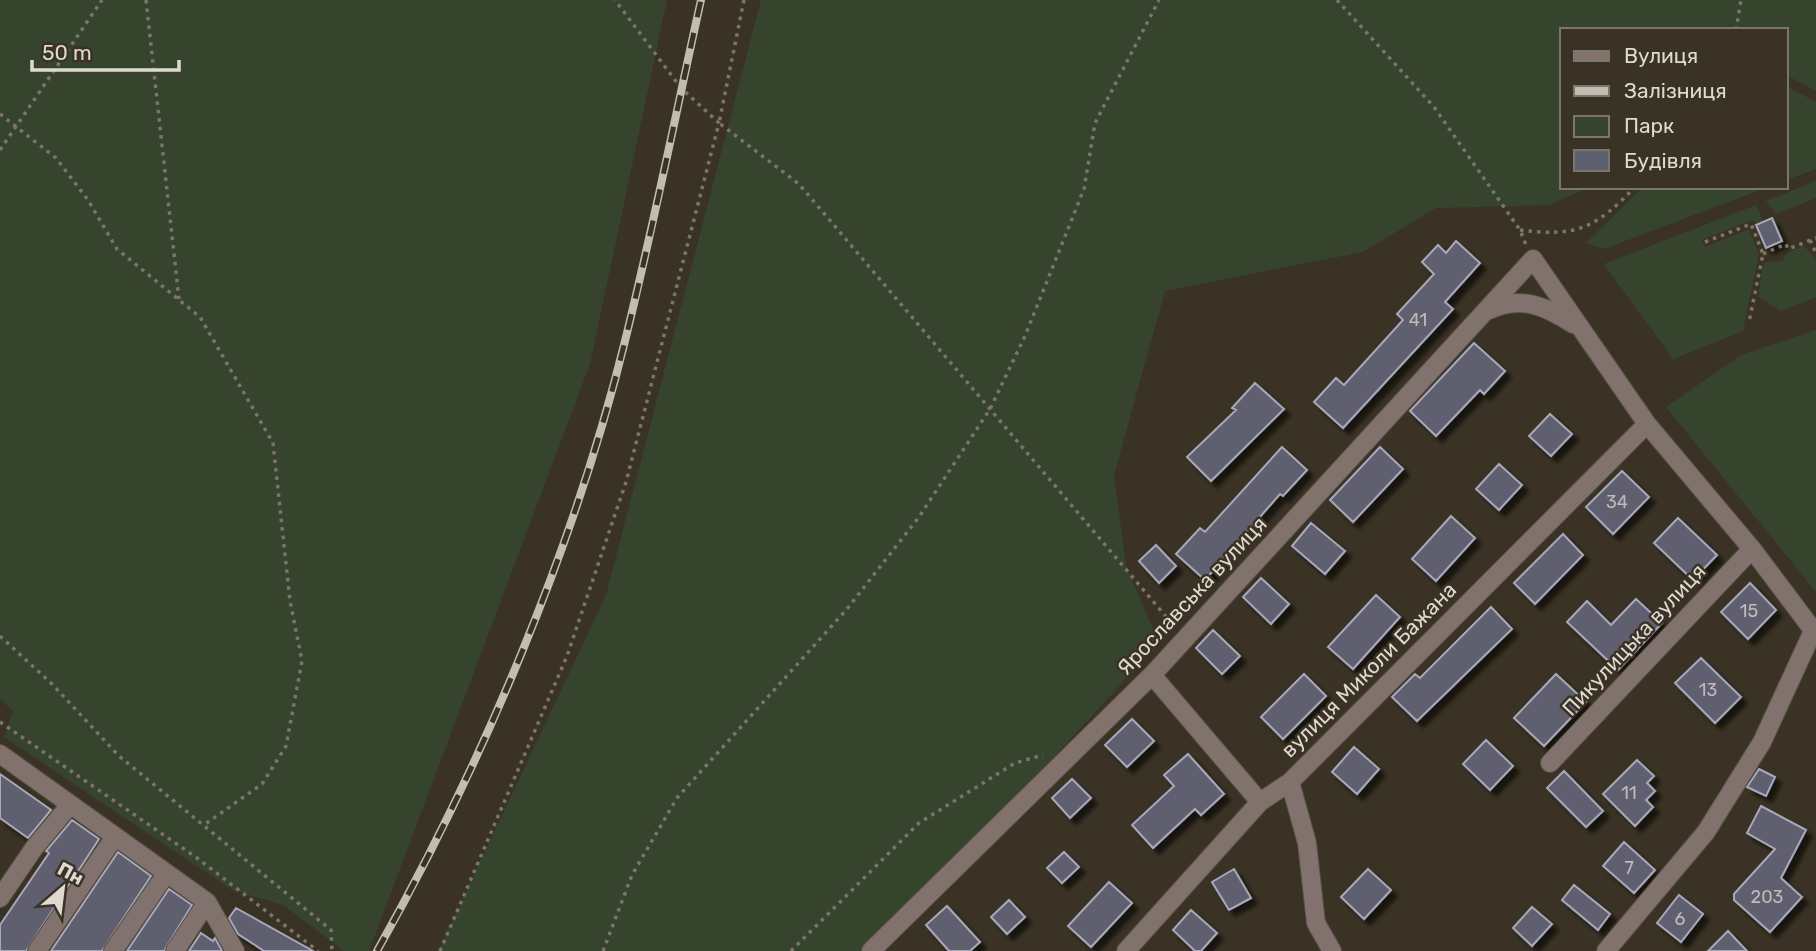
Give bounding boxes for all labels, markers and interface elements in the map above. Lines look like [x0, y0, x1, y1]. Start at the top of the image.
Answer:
scale bar [32, 28, 178, 72]
legend [1560, 28, 1788, 189]
text: 50 m [42, 40, 92, 65]
text: Вулиця [1624, 43, 1698, 68]
text: Залізниця [1624, 78, 1727, 103]
text: Парк [1624, 113, 1674, 138]
text: Будівля [1624, 148, 1702, 173]
house number: 41 [1409, 309, 1427, 331]
house number: 34 [1606, 491, 1628, 513]
street label: Ярославська вулиця [1112, 511, 1272, 680]
street label: Пикулицька вулиця [1557, 559, 1710, 721]
street label: вулиця Миколи Бажана [1276, 577, 1461, 762]
house number: 15 [1740, 600, 1758, 622]
house number: 13 [1699, 679, 1717, 701]
house number: 11 [1621, 782, 1637, 804]
north arrow [28, 853, 98, 923]
text: Пн [54, 857, 88, 890]
house number: 7 [1624, 857, 1634, 879]
house number: 203 [1751, 886, 1783, 908]
house number: 6 [1675, 908, 1686, 930]

